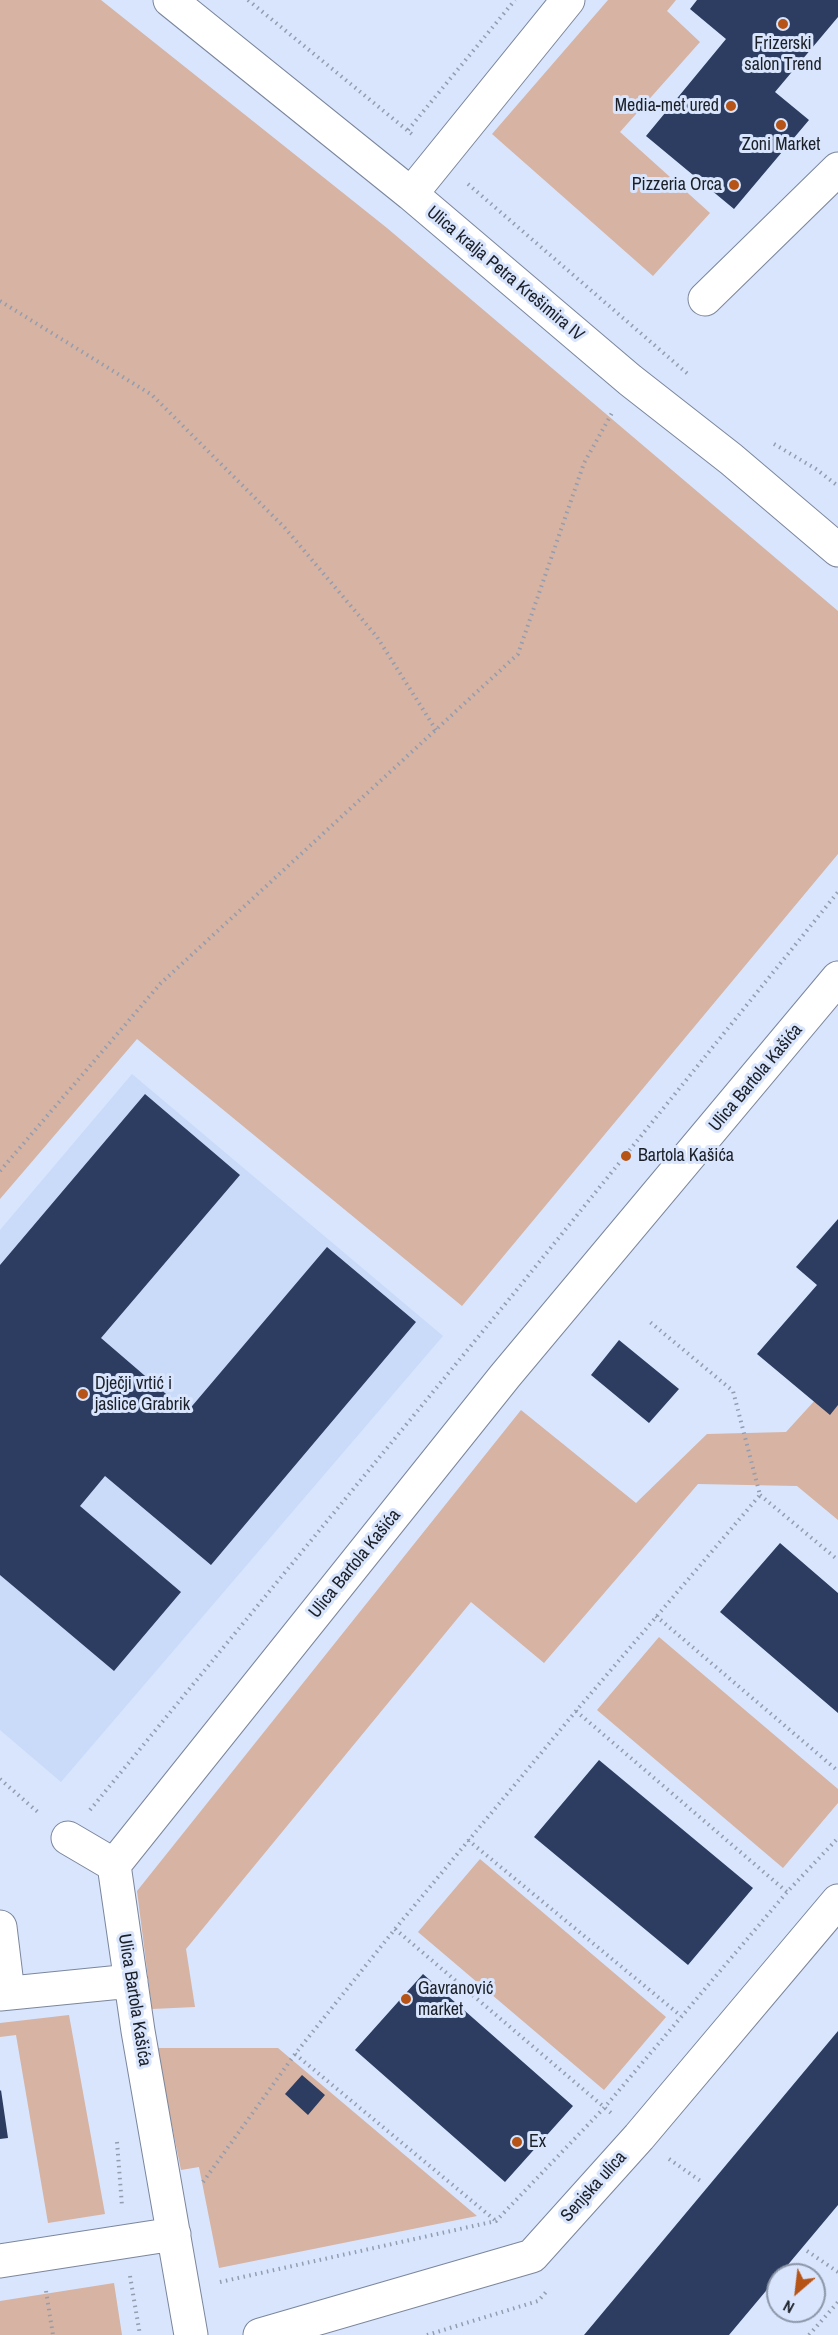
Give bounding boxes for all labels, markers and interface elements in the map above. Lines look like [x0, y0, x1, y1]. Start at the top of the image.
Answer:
marker: Frizerski salon Trend [776, 17, 790, 31]
place label: Frizerski salon Trend [744, 33, 822, 76]
place label: Media-met ured [615, 95, 719, 117]
marker: Media-met ured [724, 99, 738, 113]
marker: Zoni Market [774, 118, 788, 132]
place label: Zoni Market [742, 134, 820, 156]
place label: Pizzeria Orca [632, 174, 722, 196]
marker: Pizzeria Orca [727, 178, 741, 192]
street label: Ulica kralja Petra Krešimira IV [422, 202, 588, 346]
street label: Ulica Bartola Kašića [705, 1020, 807, 1136]
place label: Bartola Kašića [638, 1145, 734, 1167]
marker: Bartola Kašića [619, 1149, 633, 1163]
place label: Dječji vrtić i jaslice Grabrik [95, 1373, 190, 1416]
marker: Dječji vrtić i jaslice Grabrik [76, 1387, 90, 1401]
street label: Ulica Bartola Kašića [305, 1505, 405, 1623]
street label: Ulica Bartola Kašića [113, 1932, 155, 2068]
place label: Gavranović market [418, 1978, 493, 2020]
marker: Gavranović market [399, 1992, 413, 2006]
place label: Ex [529, 2131, 546, 2153]
marker: Ex [510, 2135, 524, 2149]
street label: Senjska ulica [557, 2147, 631, 2227]
north arrow [766, 2263, 826, 2323]
text: N [779, 2295, 798, 2319]

